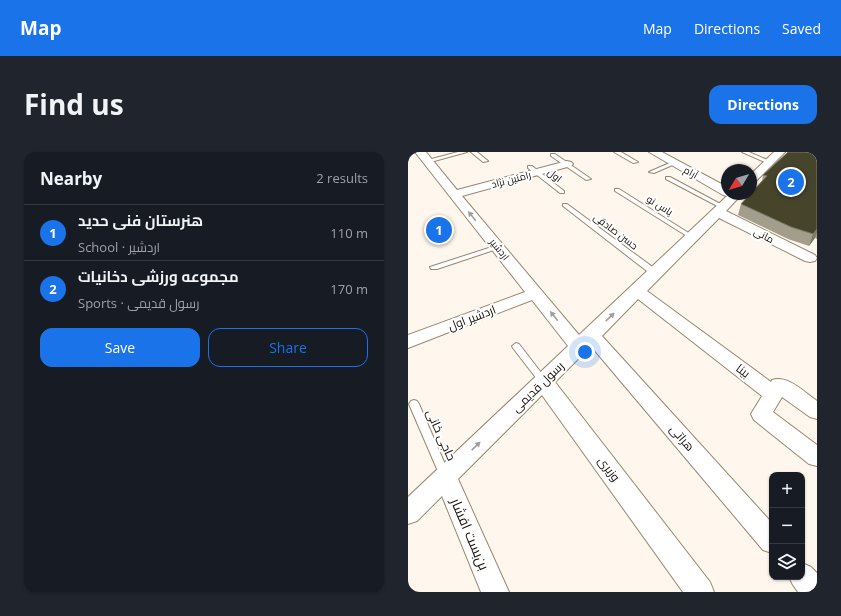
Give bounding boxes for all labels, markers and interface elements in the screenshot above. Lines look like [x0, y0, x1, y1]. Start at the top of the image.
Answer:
text: Map [20, 15, 61, 41]
text: Map [643, 19, 672, 38]
text: Directions [694, 19, 760, 38]
text: Saved [782, 19, 821, 38]
text: Find us [24, 85, 124, 123]
button: Directions [709, 85, 817, 124]
street label: آرام [681, 162, 701, 183]
north arrow [721, 164, 757, 200]
street label: اول [545, 165, 565, 185]
text: Nearby [40, 167, 102, 190]
street label: رامتین نژاد [490, 167, 532, 191]
pin: 2 [778, 167, 804, 197]
text: 2 results [316, 169, 368, 187]
street label: یاس نو [644, 191, 676, 219]
text: هنرستان فنی حدید [78, 210, 203, 230]
one-way arrow [468, 210, 477, 221]
street label: حسن صادقی [591, 210, 641, 252]
pin: 1 [426, 215, 452, 245]
text: 1 [49, 224, 57, 242]
text: 110 m [330, 224, 368, 242]
street label: مانی [752, 224, 776, 246]
street label: اردشیر [486, 234, 513, 263]
text: School · اردشیر [78, 238, 160, 256]
text: مجموعه ورزشی دخانیات [78, 266, 239, 286]
text: 2 [49, 280, 57, 298]
text: 170 m [330, 280, 368, 298]
text: Sports · رسول قدیمی [78, 294, 200, 312]
street label: اردشیر اول [445, 301, 498, 334]
one-way arrow [550, 311, 559, 322]
one-way arrow [605, 312, 615, 322]
button: Save [40, 328, 200, 367]
button: Share [208, 328, 368, 367]
your location [575, 342, 595, 362]
street label: رسول قدیمی [508, 357, 568, 416]
street label: بینا [733, 360, 754, 382]
street label: حاجی خانی [423, 406, 460, 463]
street label: هراتی [666, 421, 699, 455]
one-way arrow [471, 442, 481, 451]
street label: وزیری [594, 453, 624, 485]
map controls [769, 472, 805, 580]
button: + [769, 472, 805, 508]
street label: بن‌بست افشار [446, 494, 494, 573]
button: − [769, 508, 805, 544]
button: layers [769, 544, 805, 580]

